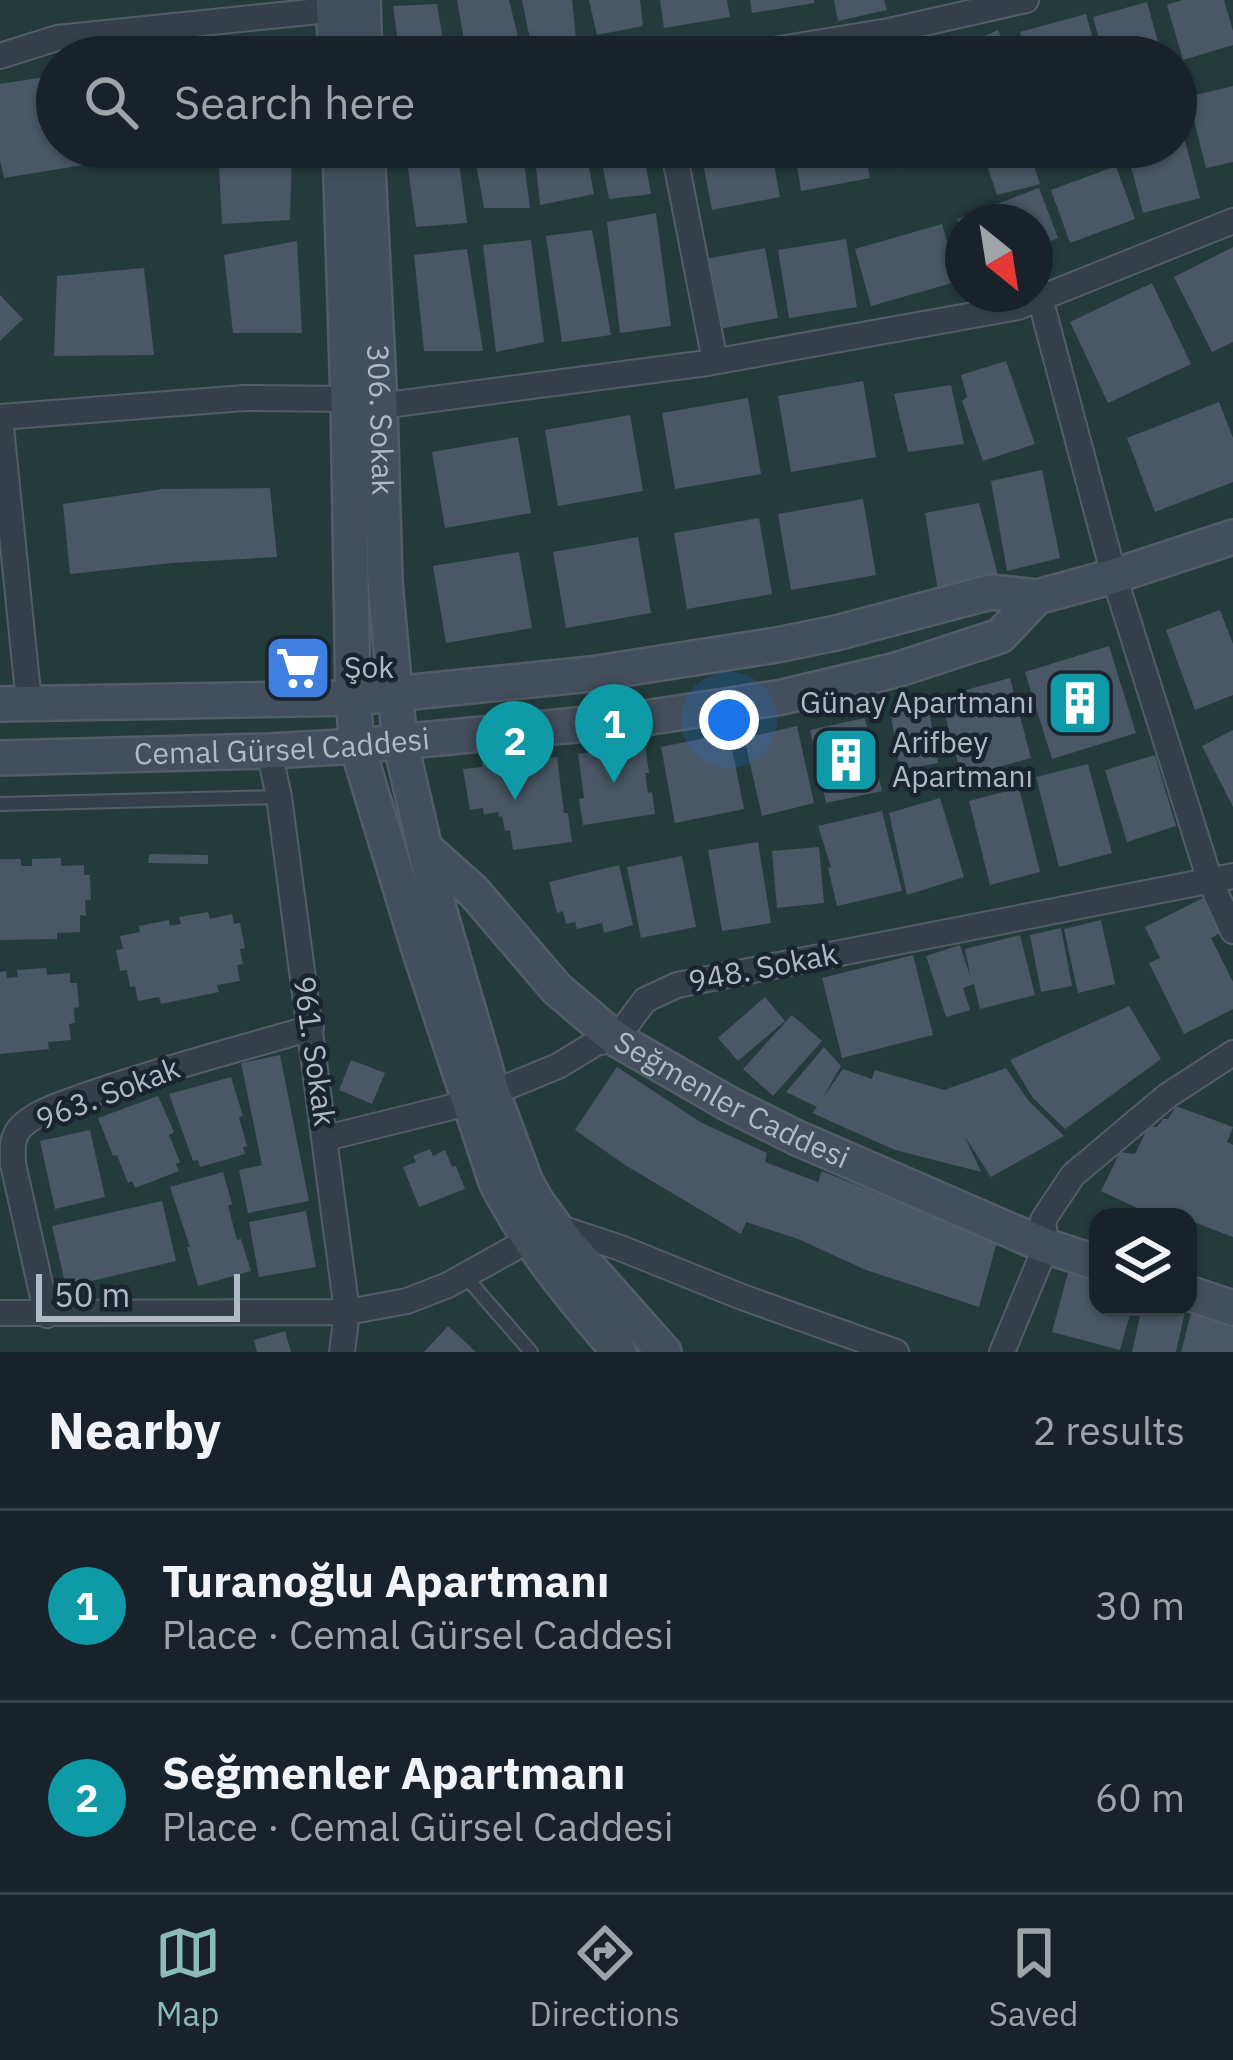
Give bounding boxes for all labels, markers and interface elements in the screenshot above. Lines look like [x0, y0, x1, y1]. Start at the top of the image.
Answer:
search box [36, 36, 1197, 168]
icon: search [78, 69, 144, 135]
text: Search here [174, 73, 415, 131]
north arrow [945, 204, 1053, 312]
street label: 306. Sokak [359, 343, 404, 496]
supermarket icon: Şok [263, 633, 333, 703]
place label: Şok [344, 647, 394, 686]
building icon: Günay Apartmanı [1045, 668, 1115, 738]
place label: Günay Apartmanı [800, 682, 1034, 721]
pin: 1 [575, 684, 653, 783]
your location [699, 690, 759, 750]
pin: 2 [476, 701, 554, 800]
street label: Cemal Gürsel Caddesi [133, 718, 431, 773]
place label: Arifbey Apartmanı [892, 722, 1033, 795]
building icon: Arifbey Apartmanı [811, 725, 881, 795]
street label: 948. Sokak [685, 933, 841, 1000]
street label: 961. Sokak [286, 973, 345, 1128]
street label: Seğmenler Caddesi [608, 1021, 856, 1176]
street label: 963. Sokak [30, 1047, 185, 1138]
map controls [1089, 1208, 1197, 1316]
button: layers [1089, 1208, 1197, 1316]
scale bar [36, 1268, 240, 1321]
text: 50 m [54, 1273, 130, 1316]
text: Nearby [48, 1397, 221, 1463]
text: 2 results [1033, 1405, 1185, 1456]
text: Turanoğlu Apartmanı [162, 1551, 610, 1609]
text: 1 [75, 1580, 99, 1631]
text: 30 m [1095, 1580, 1185, 1631]
text: Place · Cemal Gürsel Caddesi [162, 1609, 674, 1660]
text: Seğmenler Apartmanı [162, 1743, 626, 1801]
text: 2 [75, 1772, 99, 1823]
text: 60 m [1095, 1772, 1185, 1823]
text: Place · Cemal Gürsel Caddesi [162, 1801, 674, 1852]
tab: Map [155, 1920, 221, 2035]
tab: Directions [530, 1920, 680, 2035]
tab: Saved [989, 1920, 1078, 2035]

